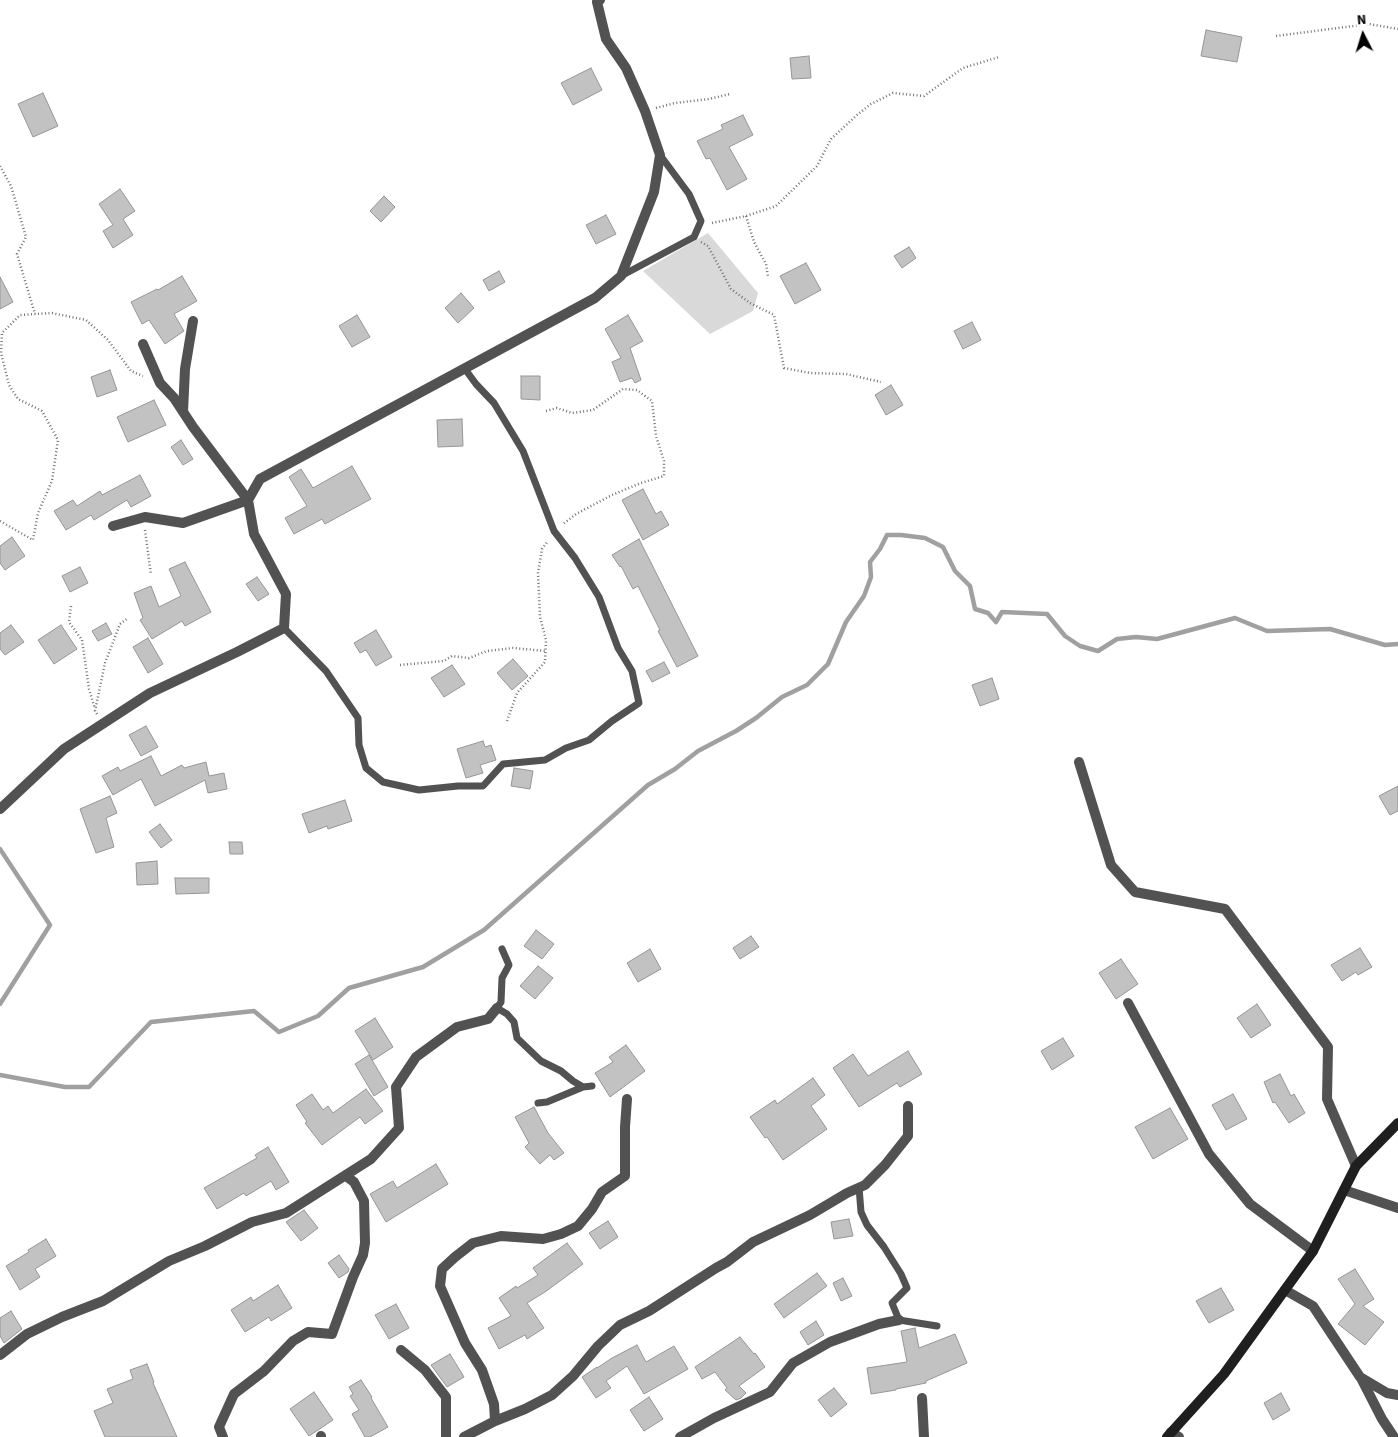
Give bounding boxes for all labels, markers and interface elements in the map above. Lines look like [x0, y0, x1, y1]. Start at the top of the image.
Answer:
north arrow [1338, 10, 1388, 60]
text: N [1356, 10, 1367, 30]

